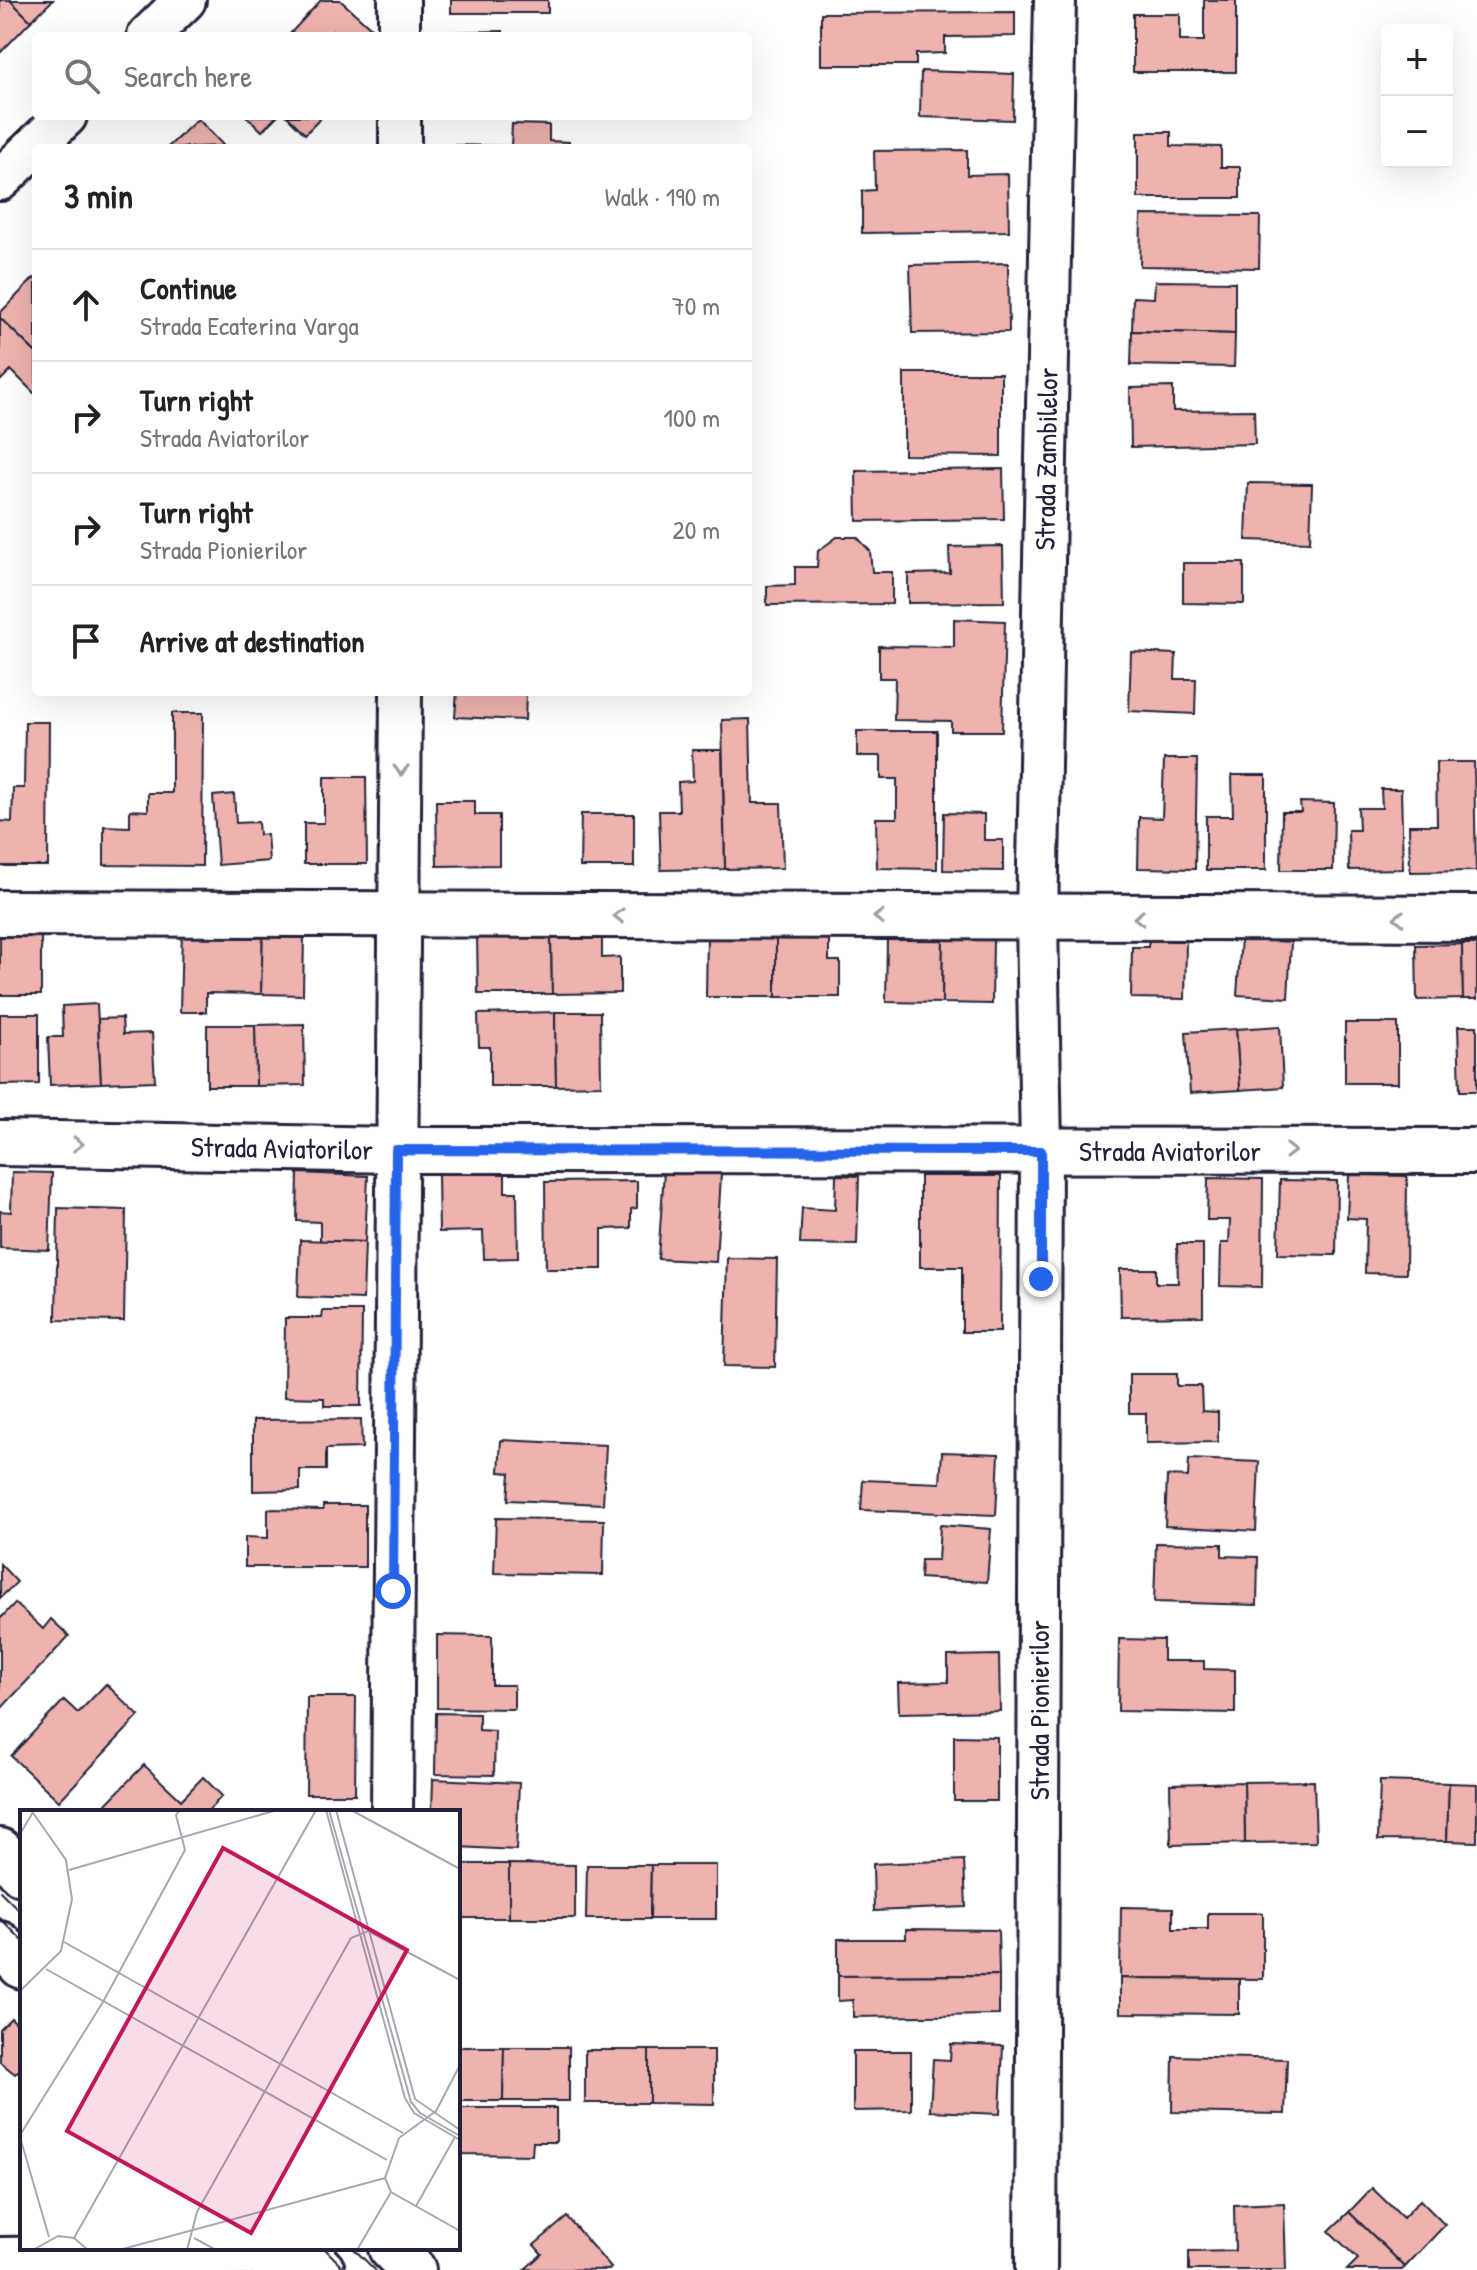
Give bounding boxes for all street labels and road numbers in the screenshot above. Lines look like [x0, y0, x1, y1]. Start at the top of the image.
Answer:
street label: Strada Zambilelor [1025, 367, 1067, 551]
street label: Strada Aviatorilor [191, 1127, 374, 1169]
street label: Strada Aviatorilor [1079, 1132, 1261, 1170]
street label: Strada Pionierilor [1020, 1620, 1058, 1800]

